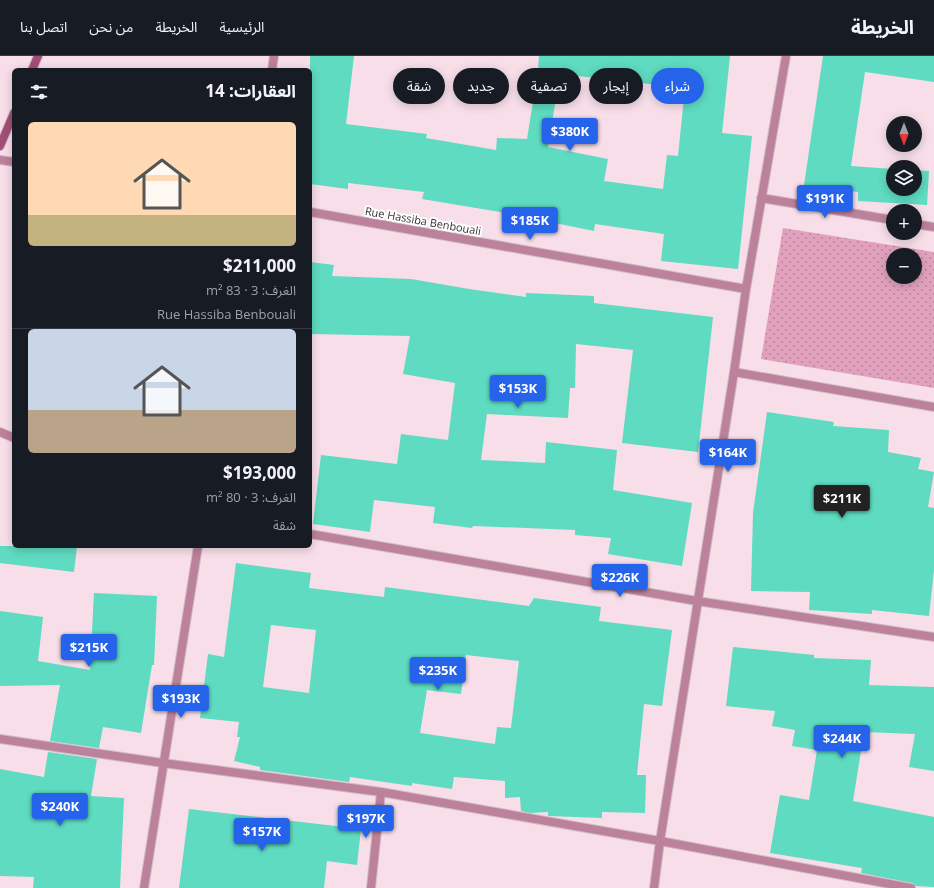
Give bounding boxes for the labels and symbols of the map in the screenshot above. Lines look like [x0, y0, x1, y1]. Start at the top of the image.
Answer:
north arrow [886, 116, 922, 152]
pin: $380K [542, 118, 598, 152]
pin: $191K [797, 185, 853, 219]
street label: Rue Hassiba Benbouali [364, 203, 482, 238]
pin: $185K [502, 207, 558, 241]
pin: $153K [490, 375, 546, 409]
pin: $164K [700, 439, 756, 473]
pin: $211K [814, 485, 870, 519]
pin: $226K [592, 564, 648, 598]
pin: $215K [61, 634, 117, 668]
pin: $235K [410, 657, 466, 691]
pin: $193K [153, 685, 209, 719]
pin: $244K [814, 725, 870, 759]
pin: $240K [32, 793, 88, 827]
pin: $197K [338, 805, 394, 839]
pin: $157K [234, 818, 290, 852]

